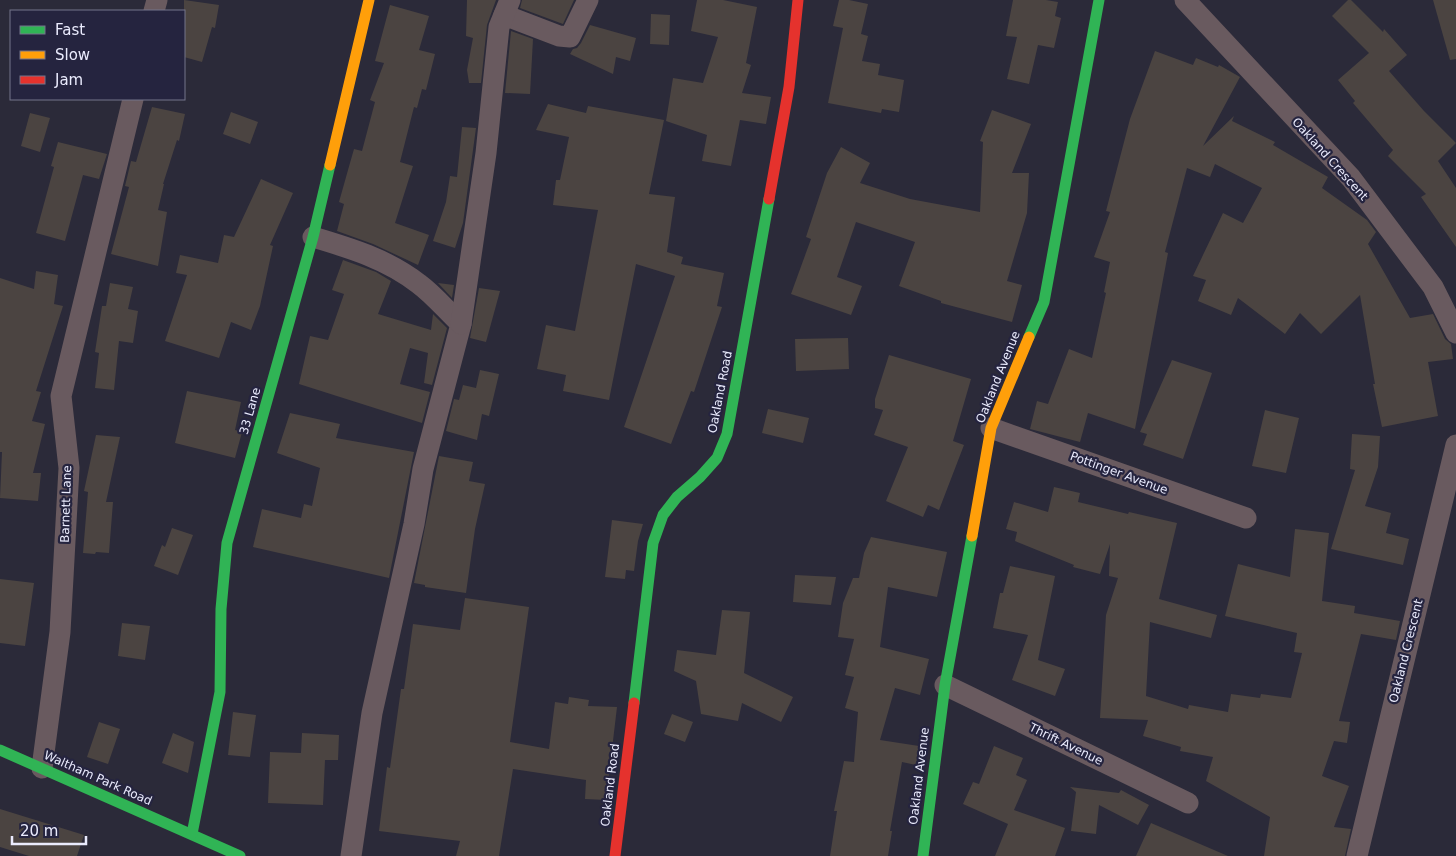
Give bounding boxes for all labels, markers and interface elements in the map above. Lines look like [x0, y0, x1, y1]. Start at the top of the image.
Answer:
legend [10, 10, 185, 100]
text: Fast [55, 21, 85, 39]
text: Slow [55, 46, 90, 64]
text: Jam [54, 71, 83, 89]
street label: Oakland Crescent [1289, 115, 1371, 203]
street label: Oakland Avenue [973, 329, 1023, 425]
street label: Oakland Road [705, 350, 735, 434]
street label: 33 Lane [237, 386, 263, 436]
street label: Pottinger Avenue [1068, 449, 1170, 497]
street label: Barnett Lane [58, 465, 74, 543]
street label: Oakland Crescent [1386, 597, 1426, 704]
street label: Thrift Avenue [1026, 720, 1105, 768]
street label: Oakland Avenue [906, 726, 932, 826]
street label: Oakland Road [598, 743, 622, 827]
street label: Waltham Park Road [42, 748, 154, 808]
scale bar [12, 814, 86, 846]
text: 20 m [20, 822, 58, 840]

